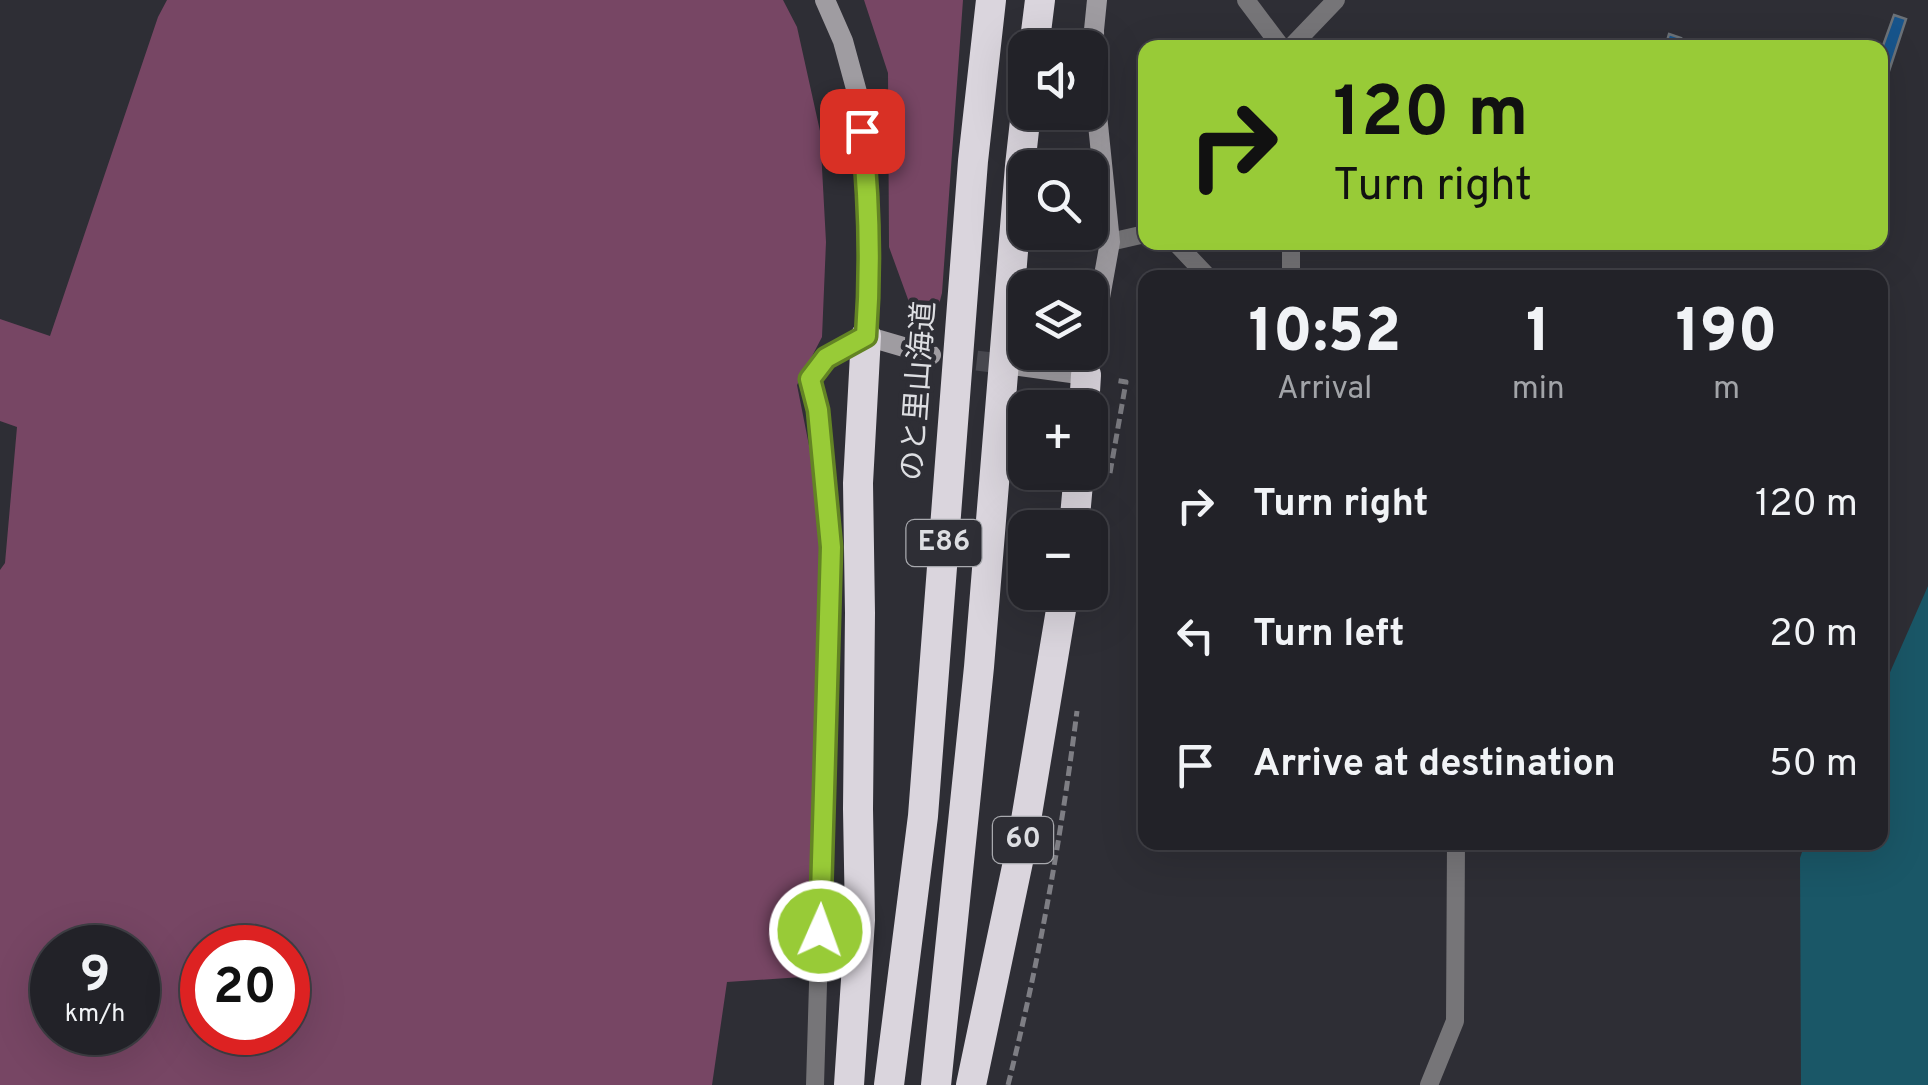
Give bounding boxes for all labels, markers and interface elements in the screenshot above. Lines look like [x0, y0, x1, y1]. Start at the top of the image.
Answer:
map controls [1008, 30, 1108, 610]
button: sound [1008, 30, 1108, 130]
text: 120 m [1333, 72, 1529, 161]
icon: right [1168, 80, 1298, 210]
pin [820, 89, 905, 174]
icon: arrive [835, 104, 890, 159]
button: search [1008, 150, 1108, 250]
text: Turn right [1333, 159, 1532, 216]
button: layers [1008, 270, 1108, 370]
text: 10:52 [1249, 297, 1401, 373]
text: 1 [1526, 297, 1551, 373]
text: 190 [1675, 297, 1777, 373]
street label: のと里山海道 [895, 300, 945, 482]
text: Arrival [1277, 370, 1373, 410]
text: min [1512, 370, 1565, 410]
text: m [1713, 370, 1740, 410]
button: + [1008, 390, 1108, 490]
icon: right [1168, 478, 1223, 533]
text: Turn right [1253, 481, 1428, 530]
text: 120 m [1755, 481, 1858, 530]
button: − [1008, 510, 1108, 610]
road number: E86 [906, 520, 982, 566]
icon: left [1168, 608, 1223, 663]
text: Turn left [1253, 611, 1405, 660]
text: 20 m [1769, 611, 1858, 660]
icon: arrive [1168, 738, 1223, 793]
text: Arrive at destination [1253, 741, 1616, 790]
text: 50 m [1769, 741, 1858, 790]
road number: 60 [993, 817, 1053, 863]
position arrow [768, 879, 872, 983]
speed limit sign: 20 [180, 925, 310, 1055]
text: 9 [80, 946, 110, 1009]
text: km/h [65, 999, 125, 1031]

